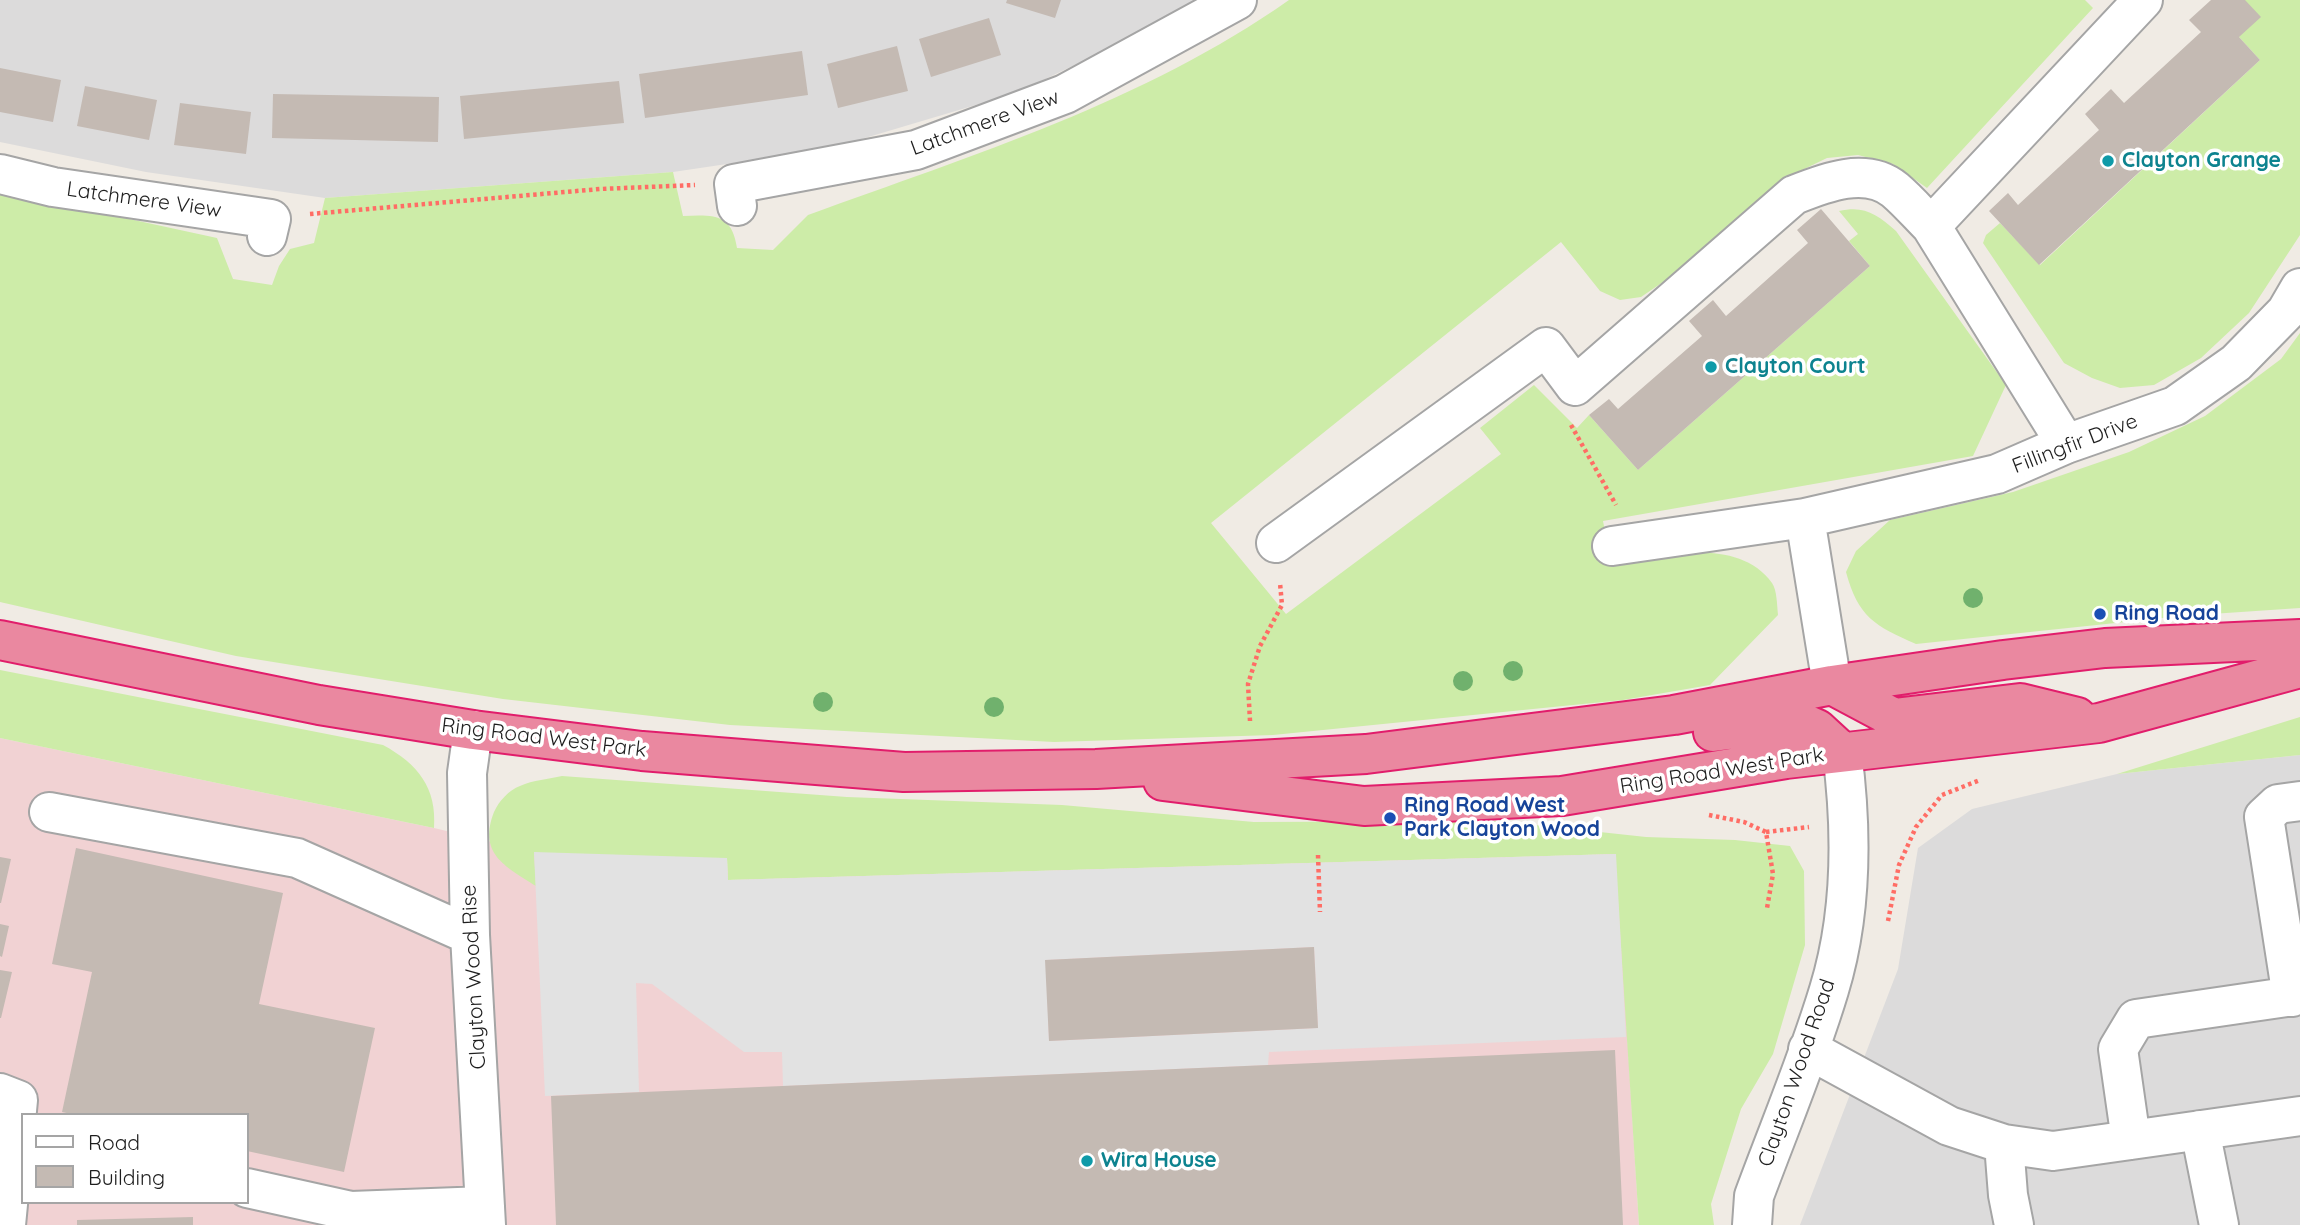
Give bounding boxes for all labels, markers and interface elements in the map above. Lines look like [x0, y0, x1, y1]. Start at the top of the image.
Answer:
street label: Latchmere View [907, 84, 1063, 162]
place label: Clayton Grange [2122, 148, 2281, 174]
marker: Clayton Grange [2100, 153, 2116, 169]
street label: Latchmere View [65, 177, 223, 223]
place label: Clayton Court [1725, 354, 1866, 380]
marker: Clayton Court [1703, 359, 1719, 375]
street label: Fillingfir Drive [2009, 409, 2141, 479]
place label: Ring Road [2114, 601, 2219, 627]
marker: Ring Road [2092, 606, 2108, 622]
street label: Ring Road West Park [440, 713, 648, 763]
street label: Ring Road West Park [1618, 742, 1826, 800]
place label: Ring Road West Park Clayton Wood [1404, 793, 1600, 843]
marker: Ring Road West Park Clayton Wood [1382, 810, 1398, 826]
street label: Clayton Wood Rise [457, 884, 491, 1070]
street label: Clayton Wood Road [1753, 976, 1841, 1170]
legend [21, 1113, 248, 1204]
text: Road [88, 1129, 140, 1155]
place label: Wira House [1101, 1148, 1217, 1174]
marker: Wira House [1079, 1153, 1095, 1169]
text: Building [88, 1164, 165, 1190]

